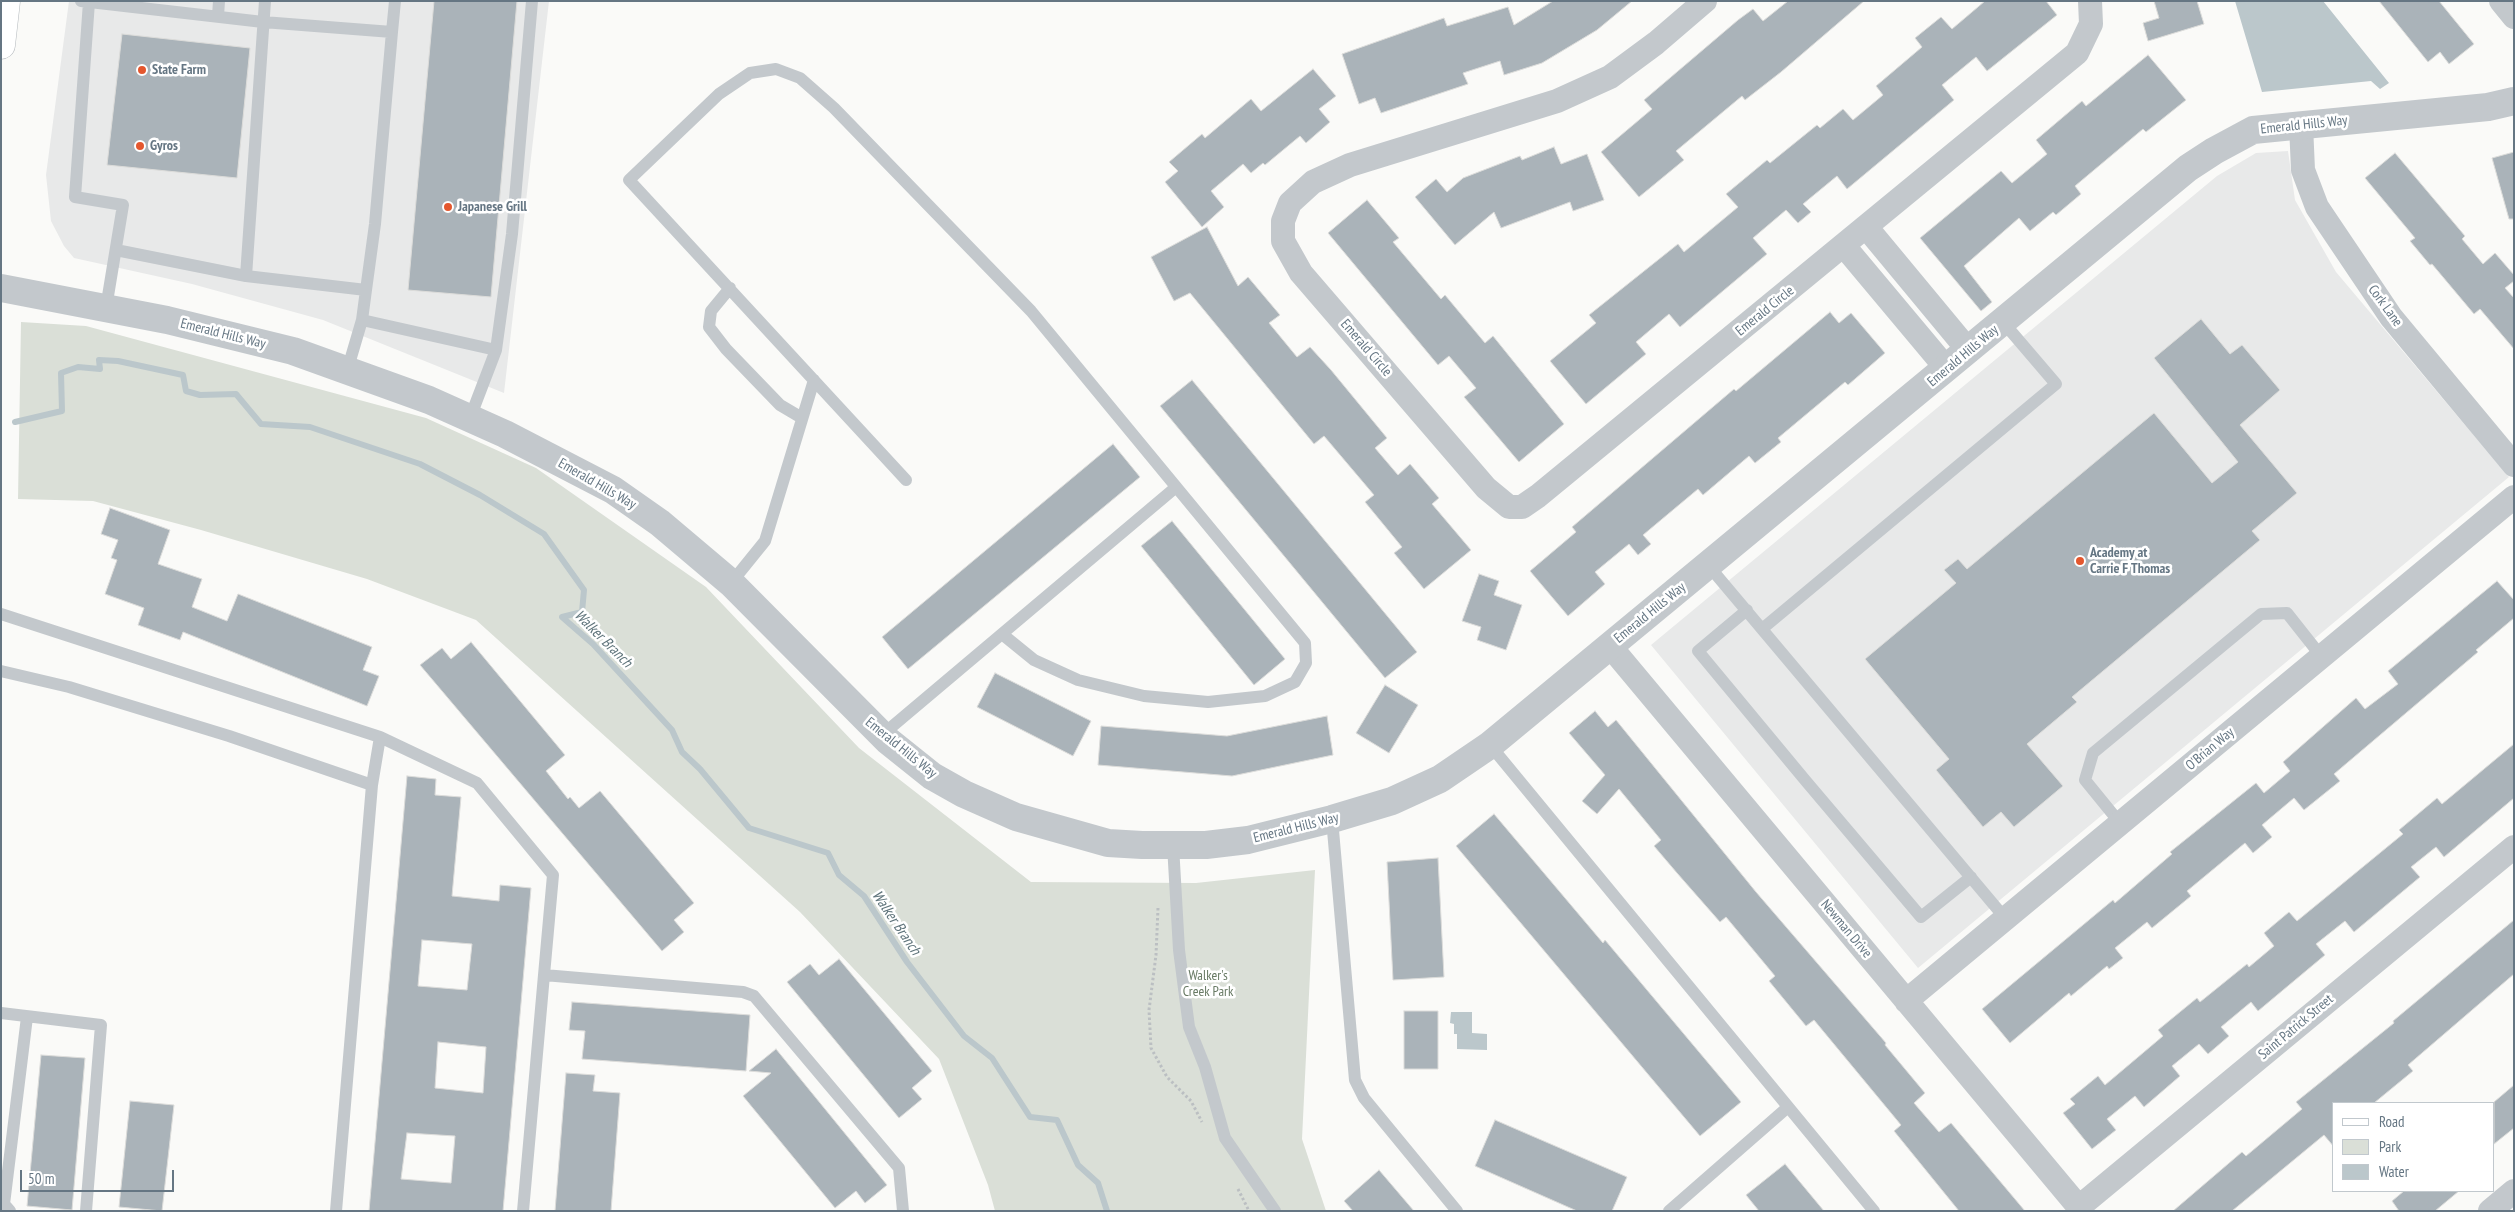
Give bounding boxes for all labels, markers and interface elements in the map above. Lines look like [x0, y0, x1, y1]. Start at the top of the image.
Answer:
place label: State Farm [152, 62, 206, 78]
marker: State Farm [136, 64, 148, 76]
street label: Emerald Hills Way [2260, 112, 2348, 138]
place label: Gyros [150, 138, 178, 154]
marker: Gyros [134, 140, 146, 152]
place label: Japanese Grill [458, 199, 527, 215]
marker: Japanese Grill [442, 201, 454, 213]
street label: Emerald Circle [1733, 282, 1797, 340]
street label: Cork Lane [2364, 282, 2406, 330]
street label: Emerald Hills Way [179, 315, 267, 353]
street label: Emerald Circle [1337, 316, 1395, 380]
street label: Emerald Hills Way [1924, 322, 2002, 390]
street label: Emerald Hills Way [555, 455, 639, 513]
place label: Academy at Carrie F Thomas [2090, 545, 2170, 578]
marker: Academy at Carrie F Thomas [2074, 555, 2086, 567]
street label: Emerald Hills Way [1611, 579, 1689, 647]
water label: Walker Branch [571, 607, 635, 671]
street label: Emerald Hills Way [862, 714, 940, 782]
street label: O'Brian Way [2182, 724, 2238, 774]
street label: Emerald Hills Way [1252, 809, 1340, 847]
water label: Walker Branch [868, 887, 924, 959]
street label: Newman Drive [1817, 897, 1875, 961]
park label: Walker's Creek Park [1183, 968, 1233, 1000]
street label: Saint Patrick Street [2255, 991, 2337, 1063]
legend [2332, 1102, 2495, 1192]
text: Road [2379, 1112, 2405, 1131]
text: Park [2379, 1137, 2401, 1156]
scale bar [22, 1160, 176, 1192]
text: Water [2379, 1162, 2409, 1181]
text: 50 m [28, 1169, 54, 1188]

